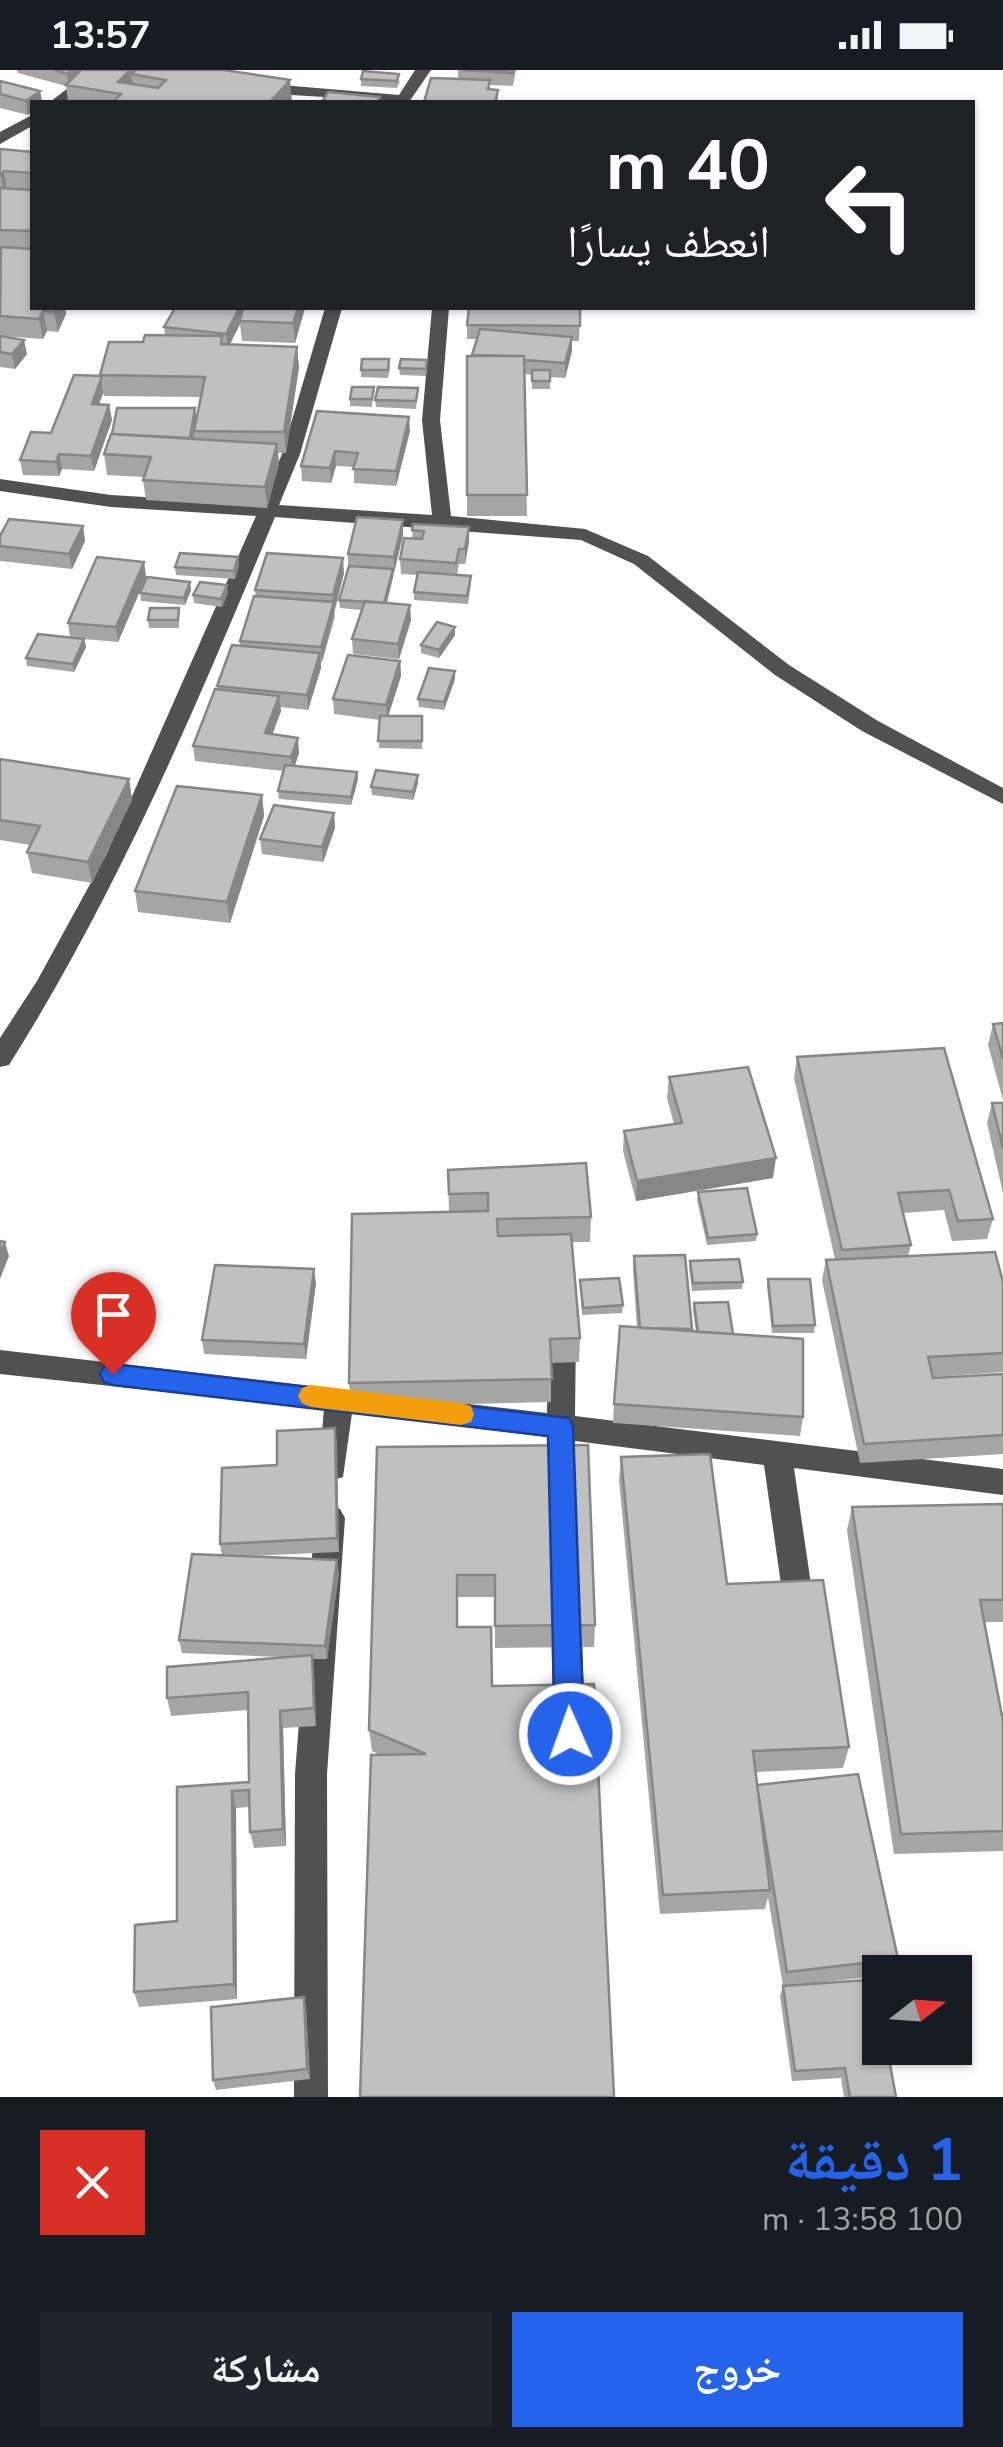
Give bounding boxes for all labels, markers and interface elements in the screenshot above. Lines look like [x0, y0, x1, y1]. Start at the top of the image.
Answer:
text: 13:57 [50, 10, 151, 61]
text: 40 m [606, 118, 770, 214]
icon: left [805, 140, 935, 270]
text: انعطف يسارًا [567, 212, 770, 273]
pin [71, 1272, 156, 1375]
icon: arrive [86, 1287, 141, 1342]
position arrow [518, 1682, 622, 1786]
north arrow [862, 1955, 972, 2065]
map controls [862, 1955, 972, 2065]
text: 1 دقيقة [785, 2119, 963, 2201]
button: close [40, 2130, 145, 2235]
text: 100 m · 13:58 [762, 2198, 963, 2241]
button: مشاركة [40, 2312, 492, 2427]
button: خروج [512, 2312, 963, 2427]

